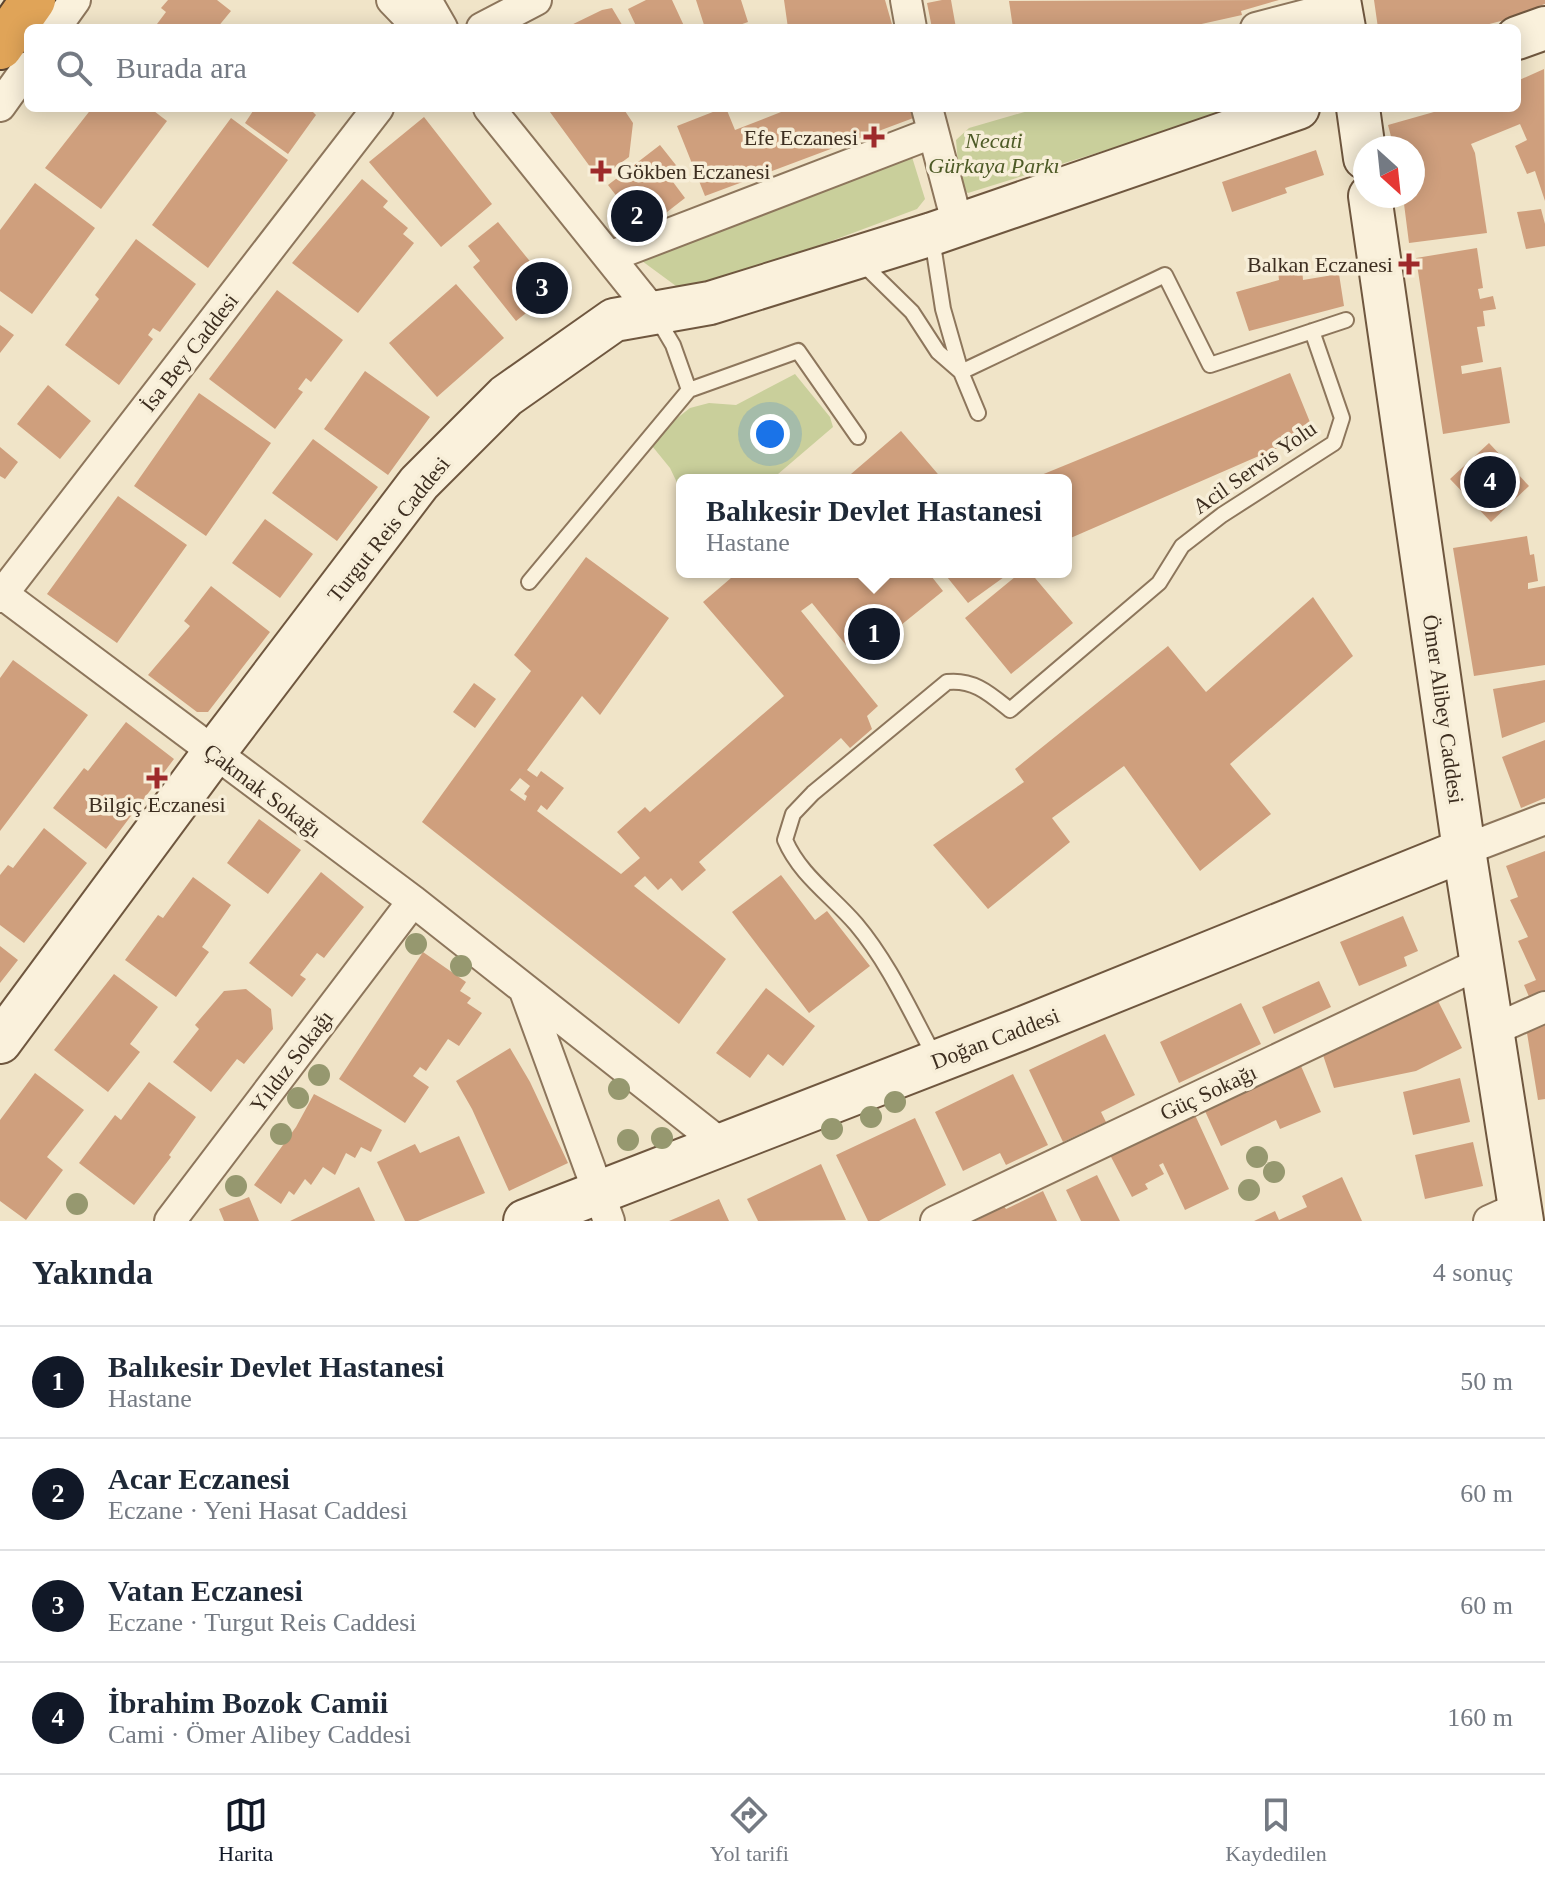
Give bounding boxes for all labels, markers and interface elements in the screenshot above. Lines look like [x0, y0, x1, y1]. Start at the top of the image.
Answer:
search box [24, 24, 1521, 112]
icon: search [52, 46, 96, 90]
text: Burada ara [116, 51, 247, 84]
place label: Efe Eczanesi [744, 125, 858, 150]
marker: Efe Eczanesi [865, 128, 883, 146]
park label: Necati Gürkaya Parkı [928, 128, 1060, 178]
north arrow [1353, 136, 1425, 208]
place label: Gökben Eczanesi [617, 159, 770, 184]
marker: Gökben Eczanesi [592, 162, 610, 180]
pin: 2 [611, 186, 663, 246]
place label: Balkan Eczanesi [1247, 252, 1393, 277]
marker: Balkan Eczanesi [1400, 255, 1418, 273]
pin: 3 [516, 258, 568, 318]
street label: İsa Bey Caddesi [136, 288, 243, 416]
your location [750, 414, 790, 454]
street label: Acil Servis Yolu [1188, 416, 1321, 519]
street label: Turgut Reis Caddesi [322, 452, 455, 607]
pin: 4 [1464, 452, 1516, 512]
popup [676, 474, 1072, 578]
text: Balıkesir Devlet Hastanesi [706, 494, 1042, 527]
text: Hastane [706, 528, 790, 557]
pin: 1 [848, 604, 900, 664]
street label: Ömer Alibey Caddesi [1418, 613, 1469, 805]
street label: Çakmak Sokağı [199, 738, 326, 842]
marker: Bilgiç Eczanesi [148, 769, 166, 787]
place label: Bilgiç Eczanesi [88, 792, 226, 817]
street label: Doğan Caddesi [928, 1003, 1063, 1074]
street label: Yıldız Sokağı [245, 1005, 338, 1117]
street label: Güç Sokağı [1156, 1059, 1260, 1126]
text: Yakında [32, 1254, 153, 1291]
text: 4 sonuç [1433, 1258, 1513, 1287]
text: Balıkesir Devlet Hastanesi [108, 1350, 444, 1383]
text: 1 [52, 1367, 65, 1396]
text: 50 m [1460, 1367, 1513, 1396]
text: Hastane [108, 1384, 192, 1413]
text: Acar Eczanesi [108, 1462, 290, 1495]
text: 2 [52, 1479, 65, 1508]
text: 60 m [1460, 1479, 1513, 1508]
text: Eczane · Yeni Hasat Caddesi [108, 1496, 408, 1525]
text: Vatan Eczanesi [108, 1574, 303, 1607]
text: 3 [52, 1591, 65, 1620]
text: 60 m [1460, 1591, 1513, 1620]
text: Eczane · Turgut Reis Caddesi [108, 1608, 417, 1637]
text: İbrahim Bozok Camii [108, 1686, 388, 1719]
text: 4 [52, 1703, 65, 1732]
text: 160 m [1447, 1703, 1513, 1732]
text: Cami · Ömer Alibey Caddesi [108, 1720, 411, 1749]
tab: Harita [218, 1793, 273, 1867]
tab: Yol tarifi [710, 1793, 789, 1867]
tab: Kaydedilen [1225, 1793, 1327, 1867]

